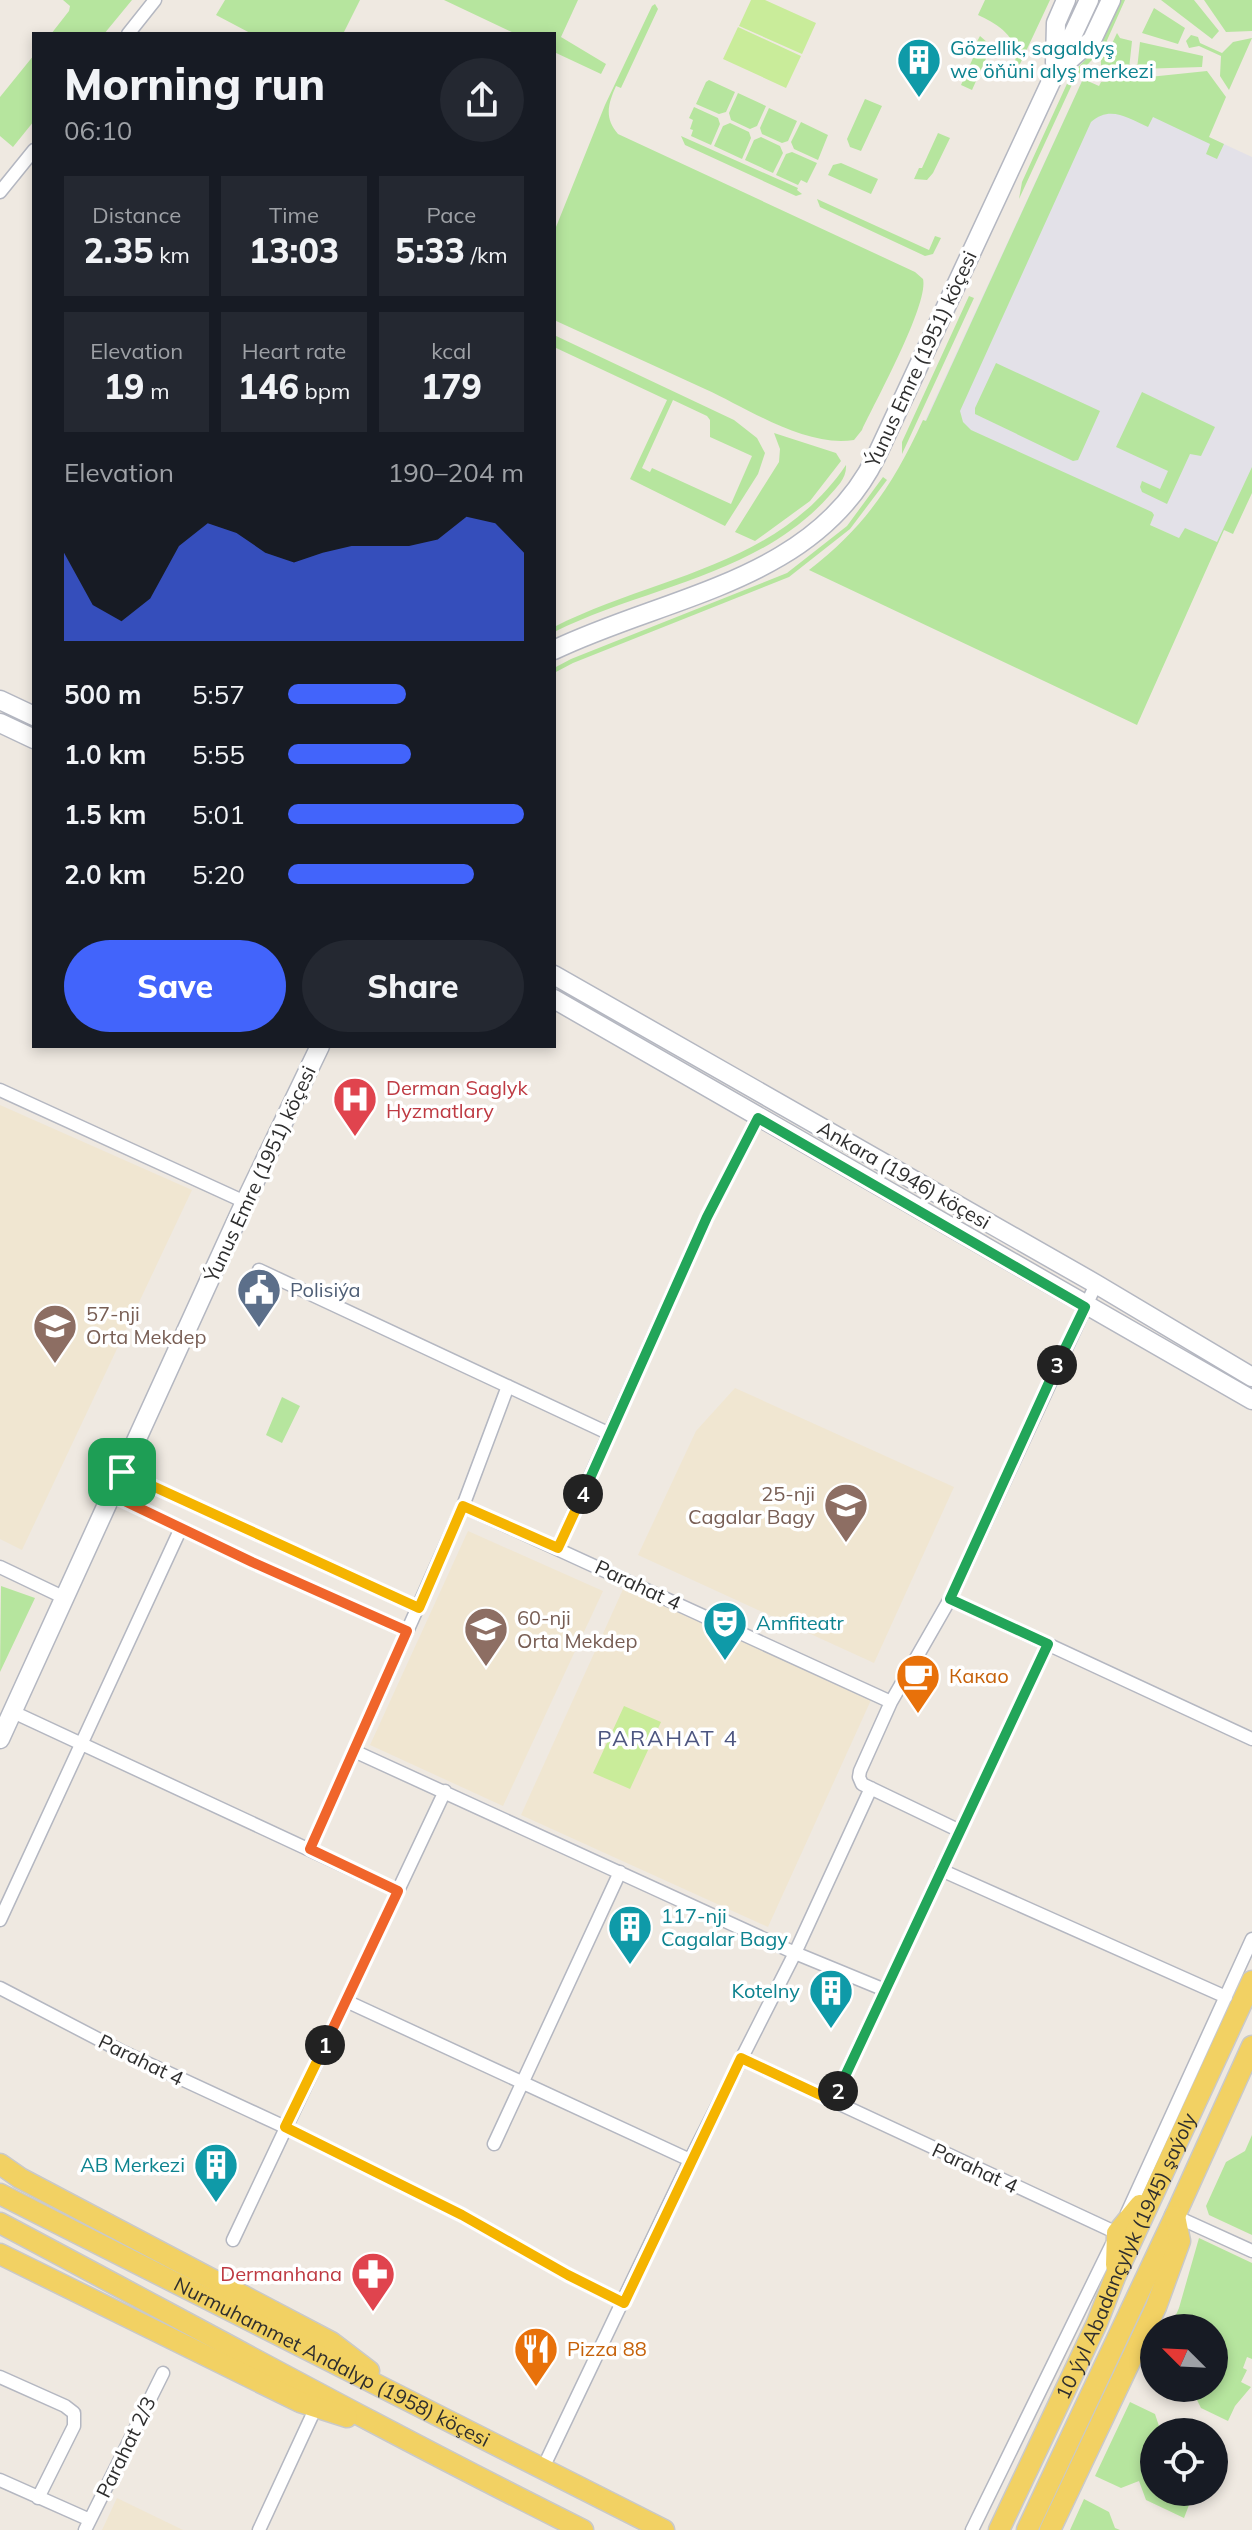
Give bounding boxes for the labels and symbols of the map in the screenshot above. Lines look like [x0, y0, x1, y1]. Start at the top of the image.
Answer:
place label: Gözellik, sagaldyş we öňüni alyş merkezi [950, 35, 1154, 83]
building icon: Gözellik, sagaldyş we öňüni alyş merkezi [895, 36, 943, 99]
street label: Ýunus Emre (1951) köçesi [859, 247, 982, 472]
street label: Ýunus Emre (1951) köçesi [198, 1062, 321, 1287]
hospital icon: Derman Saglyk Hyzmatlary [331, 1075, 379, 1138]
place label: Derman Saglyk Hyzmatlary [386, 1075, 528, 1123]
street label: Ankara (1946) köçesi [813, 1115, 995, 1234]
public building icon: Polisiýa [235, 1266, 283, 1329]
place label: Polisiýa [290, 1277, 361, 1302]
place label: 57-nji Orta Mekdep [86, 1301, 206, 1349]
school or university icon: 57-nji Orta Mekdep [31, 1302, 79, 1365]
pin: 3 [1037, 1345, 1077, 1385]
pin [88, 1438, 156, 1506]
pin: 4 [563, 1474, 603, 1514]
place label: 25-nji Cagalar Bagy [688, 1481, 815, 1529]
school or university icon: 25-nji Cagalar Bagy [822, 1481, 870, 1544]
street label: Parahat 4 [591, 1554, 685, 1615]
theatre icon: Amfiteatr [701, 1599, 749, 1662]
school or university icon: 60-nji Orta Mekdep [462, 1605, 510, 1668]
place label: 60-nji Orta Mekdep [517, 1605, 637, 1653]
place label: Amfiteatr [756, 1610, 845, 1635]
cafe icon: Какао [894, 1652, 942, 1715]
place label: Какао [949, 1663, 1009, 1688]
district label: PARAHAT 4 [597, 1724, 739, 1752]
building icon: 117-nji Cagalar Bagy [606, 1903, 654, 1966]
place label: 117-nji Cagalar Bagy [661, 1903, 788, 1951]
building icon: Kotelny [807, 1967, 855, 2030]
place label: Kotelny [731, 1978, 800, 2003]
pin: 1 [305, 2025, 345, 2065]
street label: Parahat 4 [95, 2028, 188, 2091]
pin: 2 [818, 2071, 858, 2111]
street label: 10 ýyl Abadançylyk (1945) şaýoly [1050, 2108, 1201, 2403]
street label: Parahat 4 [928, 2137, 1022, 2198]
building icon: AB Merkezi [192, 2141, 240, 2204]
place label: AB Merkezi [80, 2152, 185, 2177]
pharmacy icon: Dermanhana [349, 2250, 397, 2313]
place label: Dermanhana [220, 2261, 342, 2286]
street label: Nurmuhammet Andalyp (1958) köçesi [170, 2271, 494, 2452]
north arrow [1140, 2314, 1228, 2402]
restaurant icon: Pizza 88 [512, 2325, 560, 2388]
place label: Pizza 88 [567, 2336, 647, 2361]
street label: Parahat 2/3 [90, 2392, 161, 2501]

